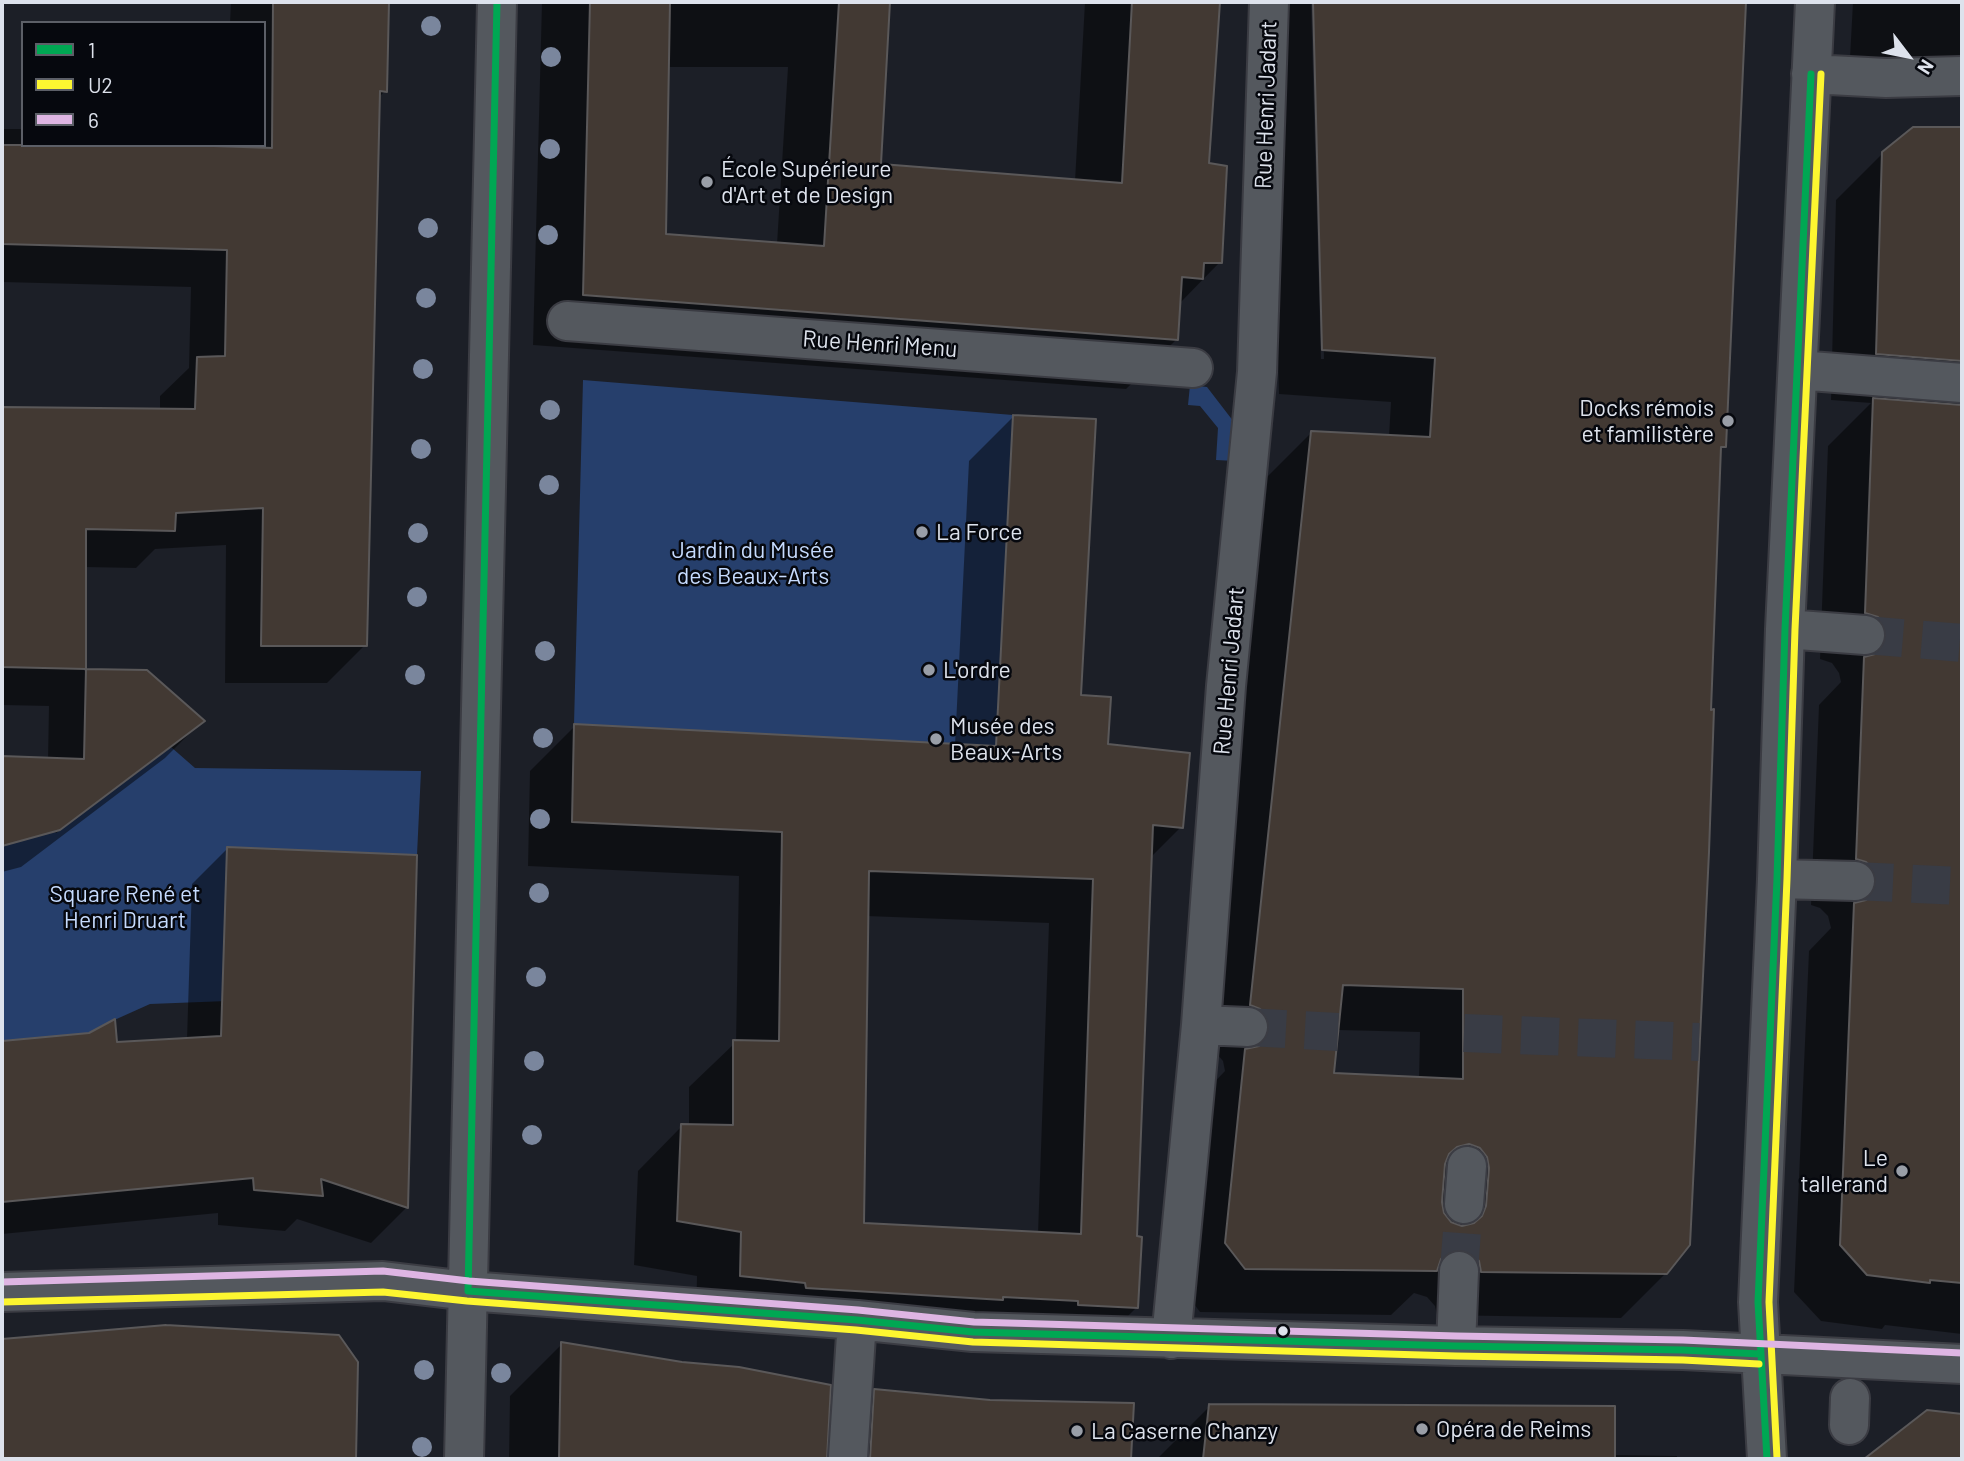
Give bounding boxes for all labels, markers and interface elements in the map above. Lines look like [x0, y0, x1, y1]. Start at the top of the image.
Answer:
street label: Rue Henri Jadart [1249, 20, 1283, 190]
legend [21, 21, 266, 147]
north arrow [1873, 21, 1943, 91]
text: 1 [88, 37, 95, 62]
text: N [1913, 56, 1939, 79]
text: U2 [88, 72, 113, 97]
text: 6 [88, 107, 99, 132]
place label: École Supérieure d'Art et de Design [721, 155, 893, 209]
marker: École Supérieure d'Art et de Design [699, 174, 715, 190]
street label: Rue Henri Menu [802, 325, 958, 363]
place label: Docks rémois et familistère [1579, 394, 1714, 448]
marker: Docks rémois et familistère [1720, 413, 1736, 429]
place label: La Force [936, 518, 1023, 546]
marker: La Force [914, 524, 930, 540]
park label: Jardin du Musée des Beaux-Arts [672, 536, 834, 590]
street label: Rue Henri Jadart [1208, 586, 1250, 756]
place label: L'ordre [943, 656, 1011, 684]
marker: L'ordre [921, 662, 937, 678]
place label: Musée des Beaux-Arts [950, 712, 1062, 766]
marker: Musée des Beaux-Arts [928, 731, 944, 747]
park label: Square René et Henri Druart [49, 880, 201, 934]
place label: Le tallerand [1800, 1144, 1888, 1198]
marker: Le tallerand [1894, 1163, 1910, 1179]
unlabelled marker [1276, 1324, 1290, 1338]
place label: Opéra de Reims [1436, 1415, 1591, 1443]
place label: La Caserne Chanzy [1091, 1417, 1278, 1445]
marker: Opéra de Reims [1414, 1421, 1430, 1437]
marker: La Caserne Chanzy [1069, 1423, 1085, 1439]

